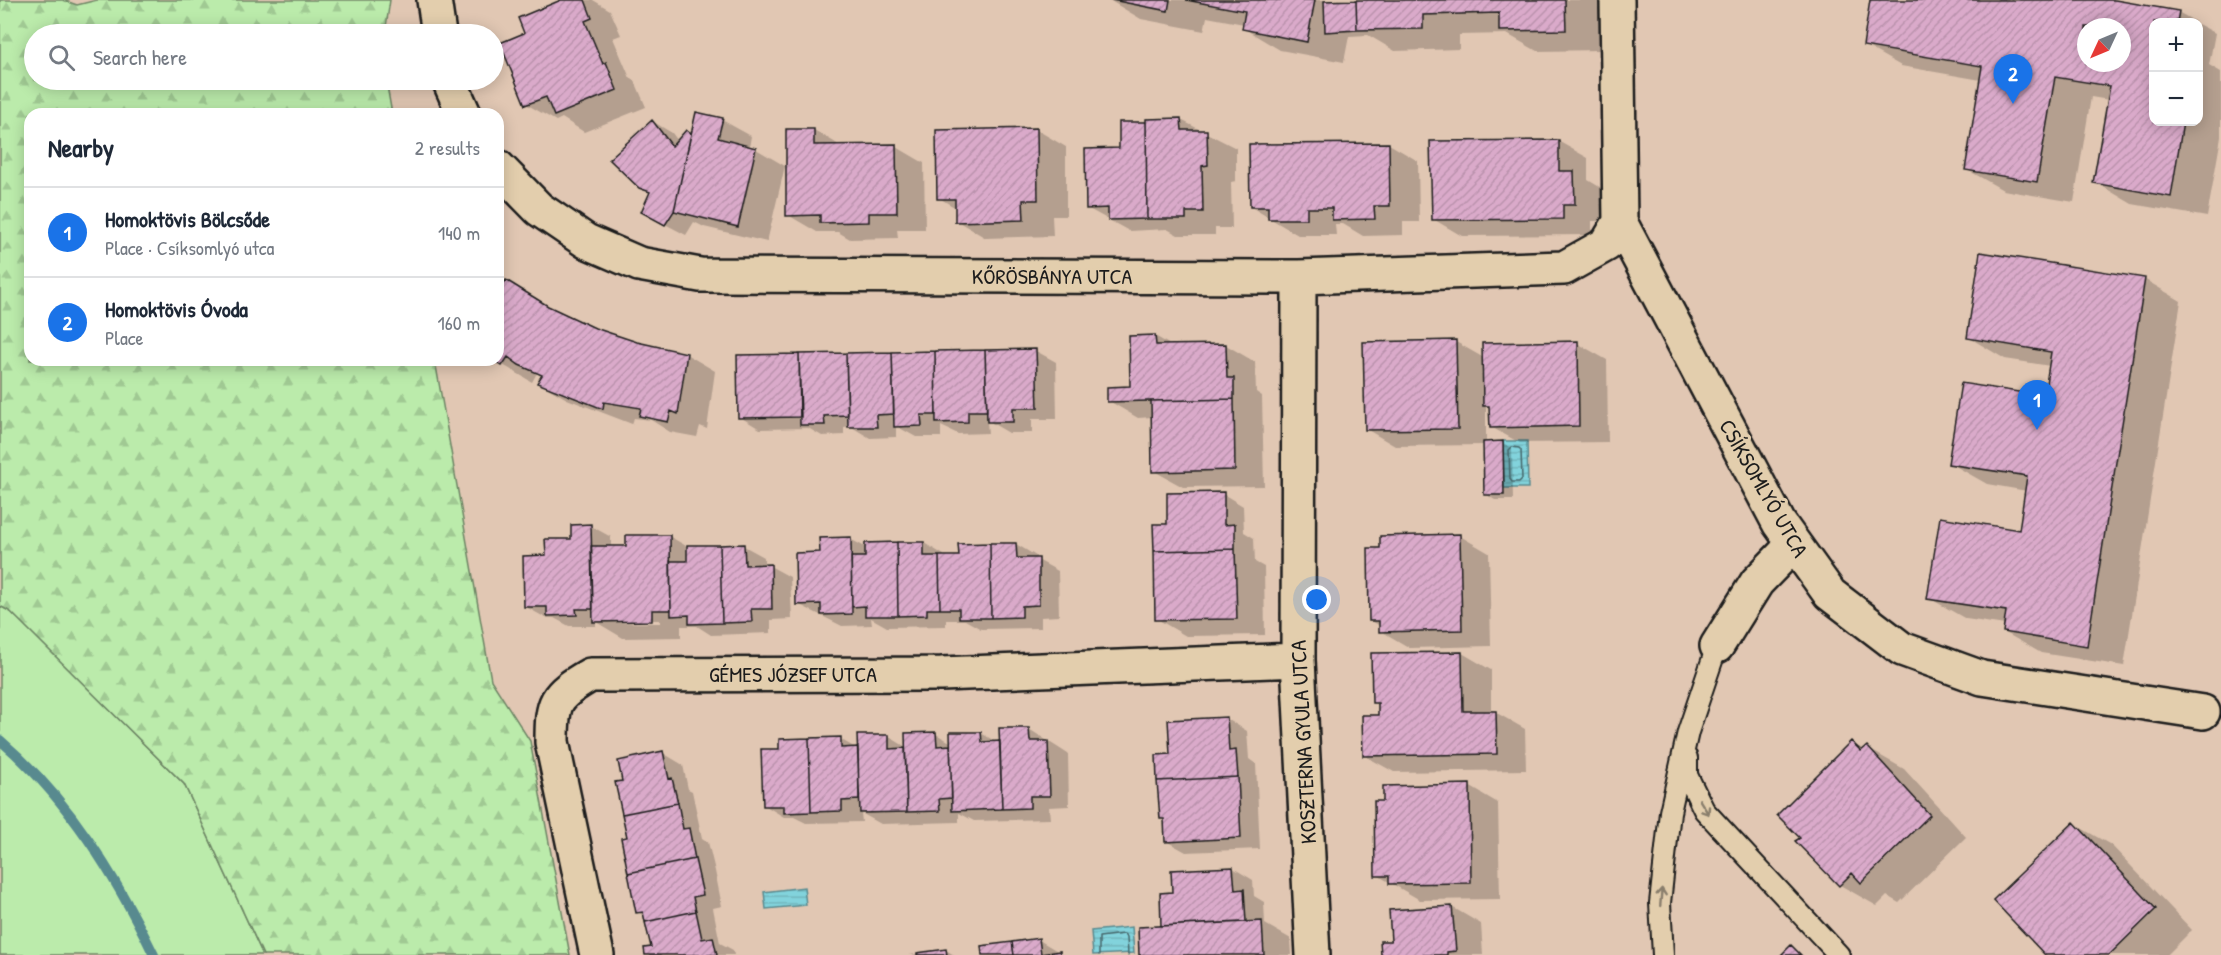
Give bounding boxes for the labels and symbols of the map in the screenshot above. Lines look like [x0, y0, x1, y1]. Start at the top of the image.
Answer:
north arrow [2077, 18, 2131, 72]
pin: 2 [1994, 54, 2032, 104]
street label: KŐRÖSBÁNYA UTCA [972, 261, 1132, 291]
pin: 1 [2018, 380, 2056, 430]
street label: CSÍKSOMLYÓ UTCA [1712, 414, 1816, 563]
your location [1302, 585, 1331, 614]
street label: KOSZTERNA GYULA UTCA [1283, 639, 1323, 845]
street label: GÉMES JÓZSEF UTCA [709, 659, 877, 689]
one-way arrow [1698, 798, 1710, 815]
one-way arrow [1656, 887, 1667, 907]

